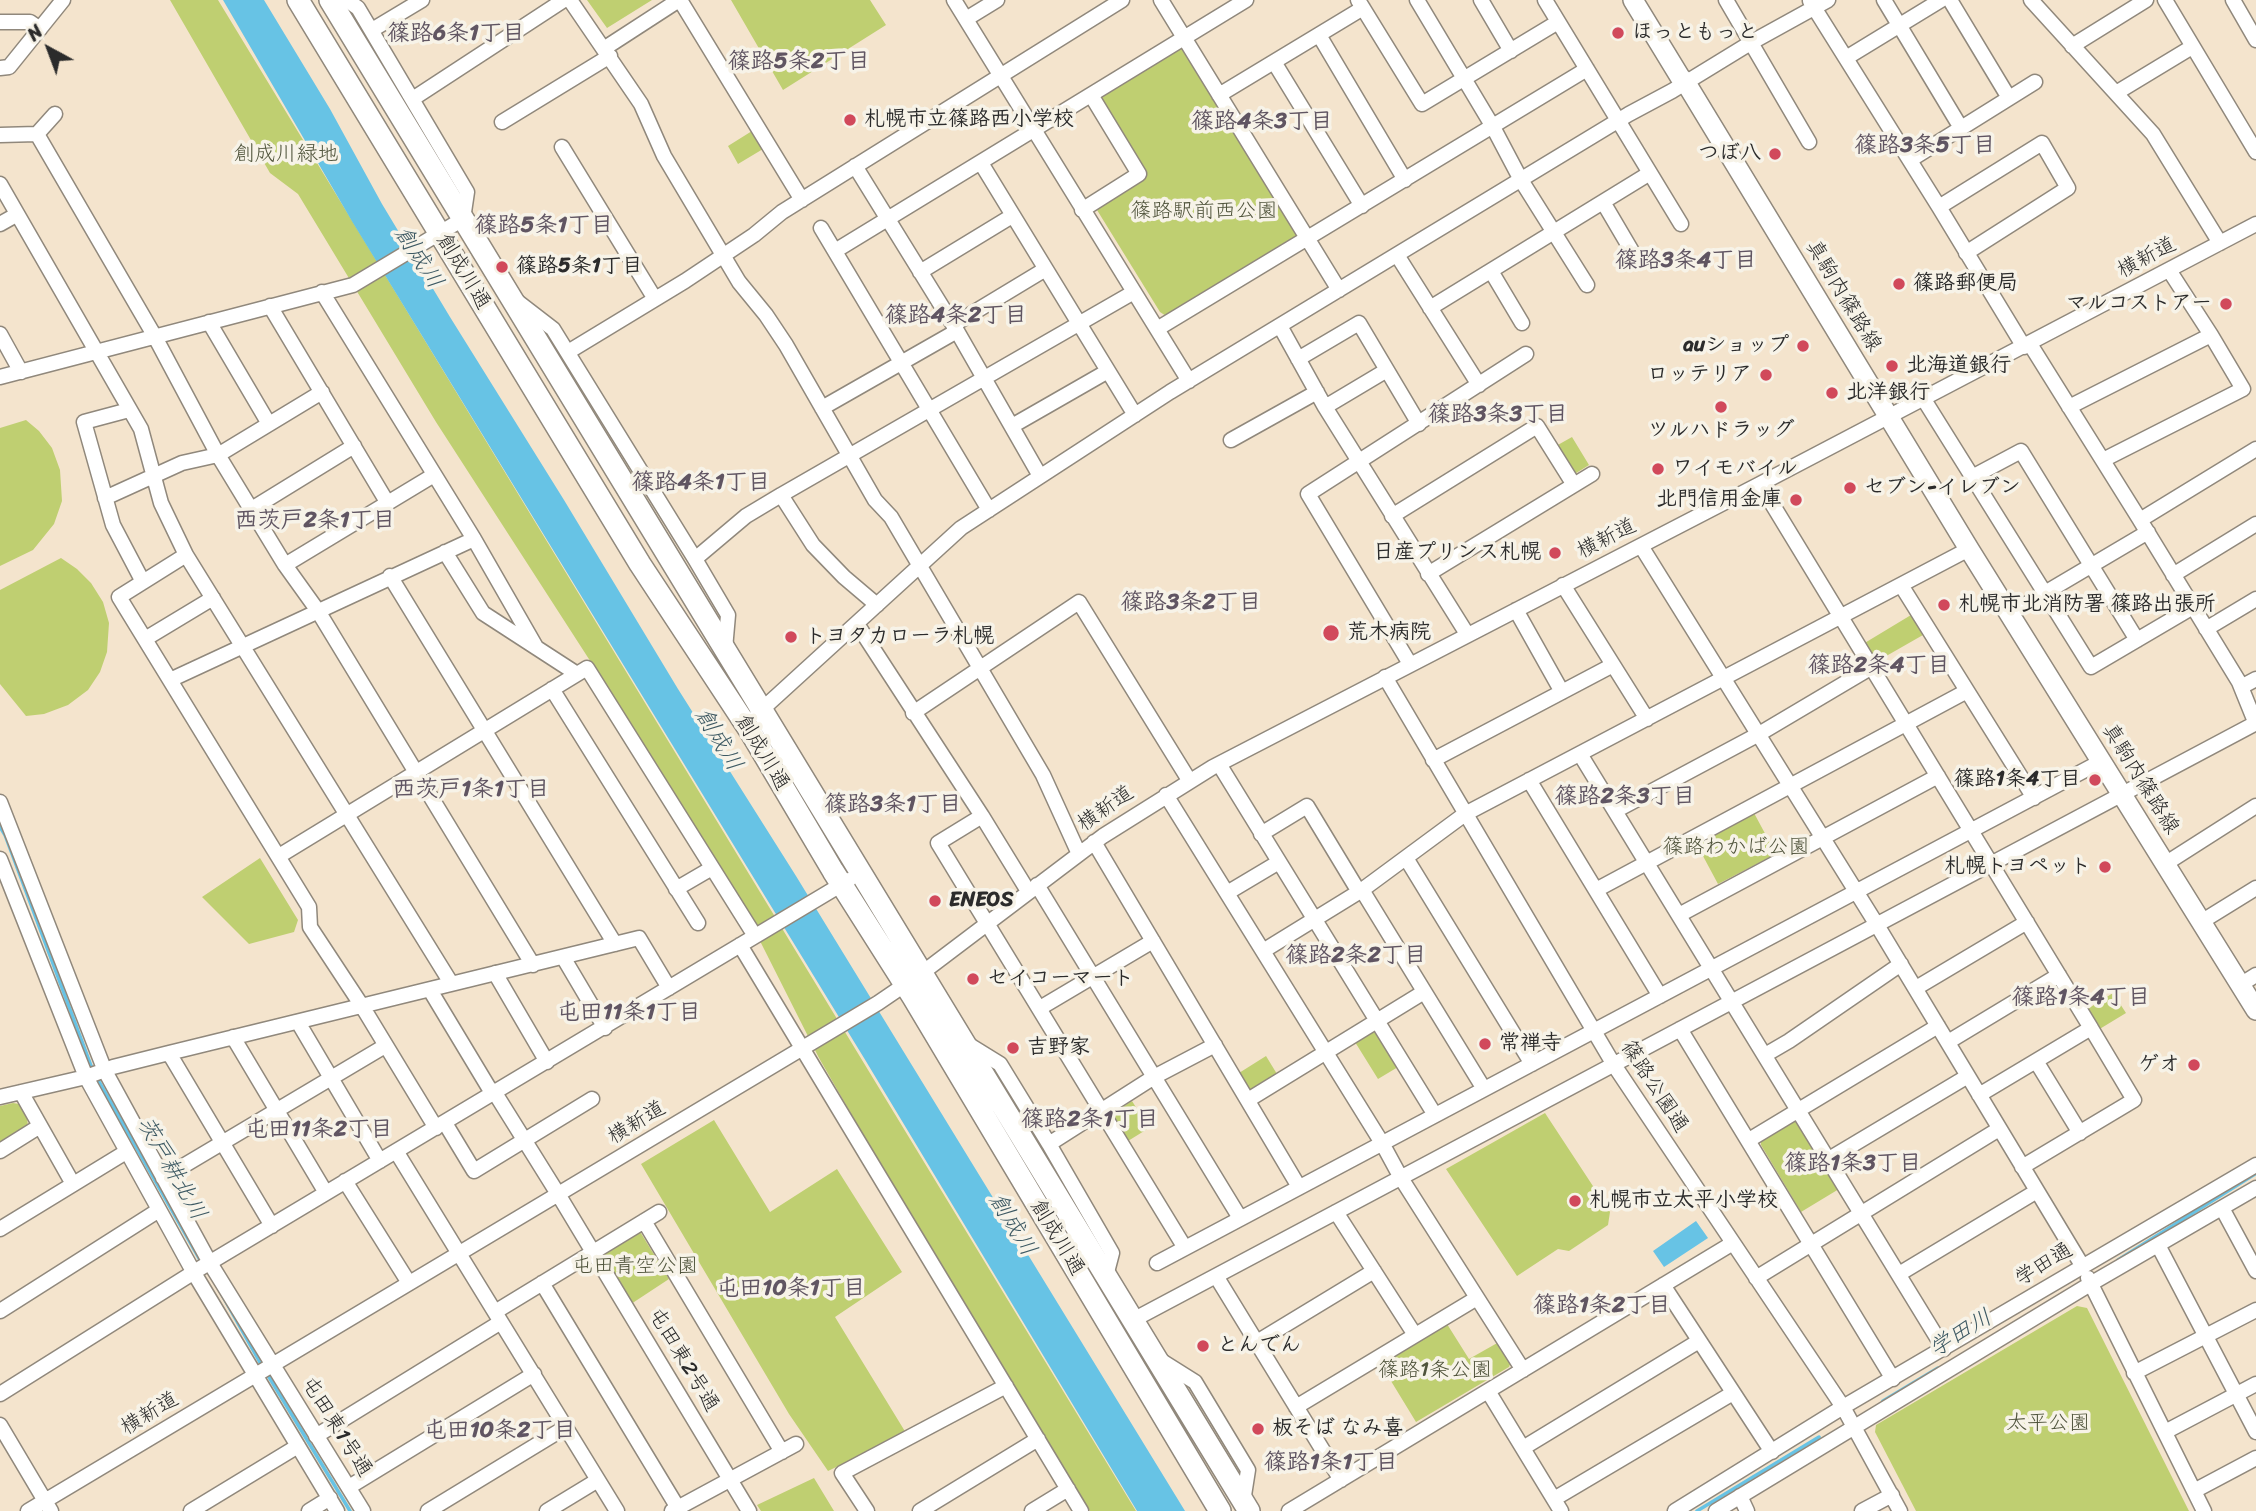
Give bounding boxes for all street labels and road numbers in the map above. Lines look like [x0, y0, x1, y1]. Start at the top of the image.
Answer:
street label: 創成川通 [431, 230, 495, 314]
street label: 横新道 [2113, 232, 2181, 284]
street label: 真駒内篠路線 [1800, 236, 1886, 356]
street label: 横新道 [1573, 513, 1641, 565]
street label: 創成川通 [730, 711, 794, 795]
street label: 真駒内篠路線 [2096, 719, 2184, 839]
street label: 横新道 [1073, 781, 1139, 837]
street label: 篠路公園通 [1615, 1036, 1693, 1138]
street label: 横新道 [604, 1096, 670, 1150]
street label: 創成川通 [1025, 1196, 1089, 1280]
street label: 学田通 [2011, 1238, 2077, 1292]
street label: 屯田東2号通 [642, 1303, 724, 1417]
street label: 屯田東1号通 [295, 1372, 377, 1482]
street label: 横新道 [117, 1387, 183, 1441]

